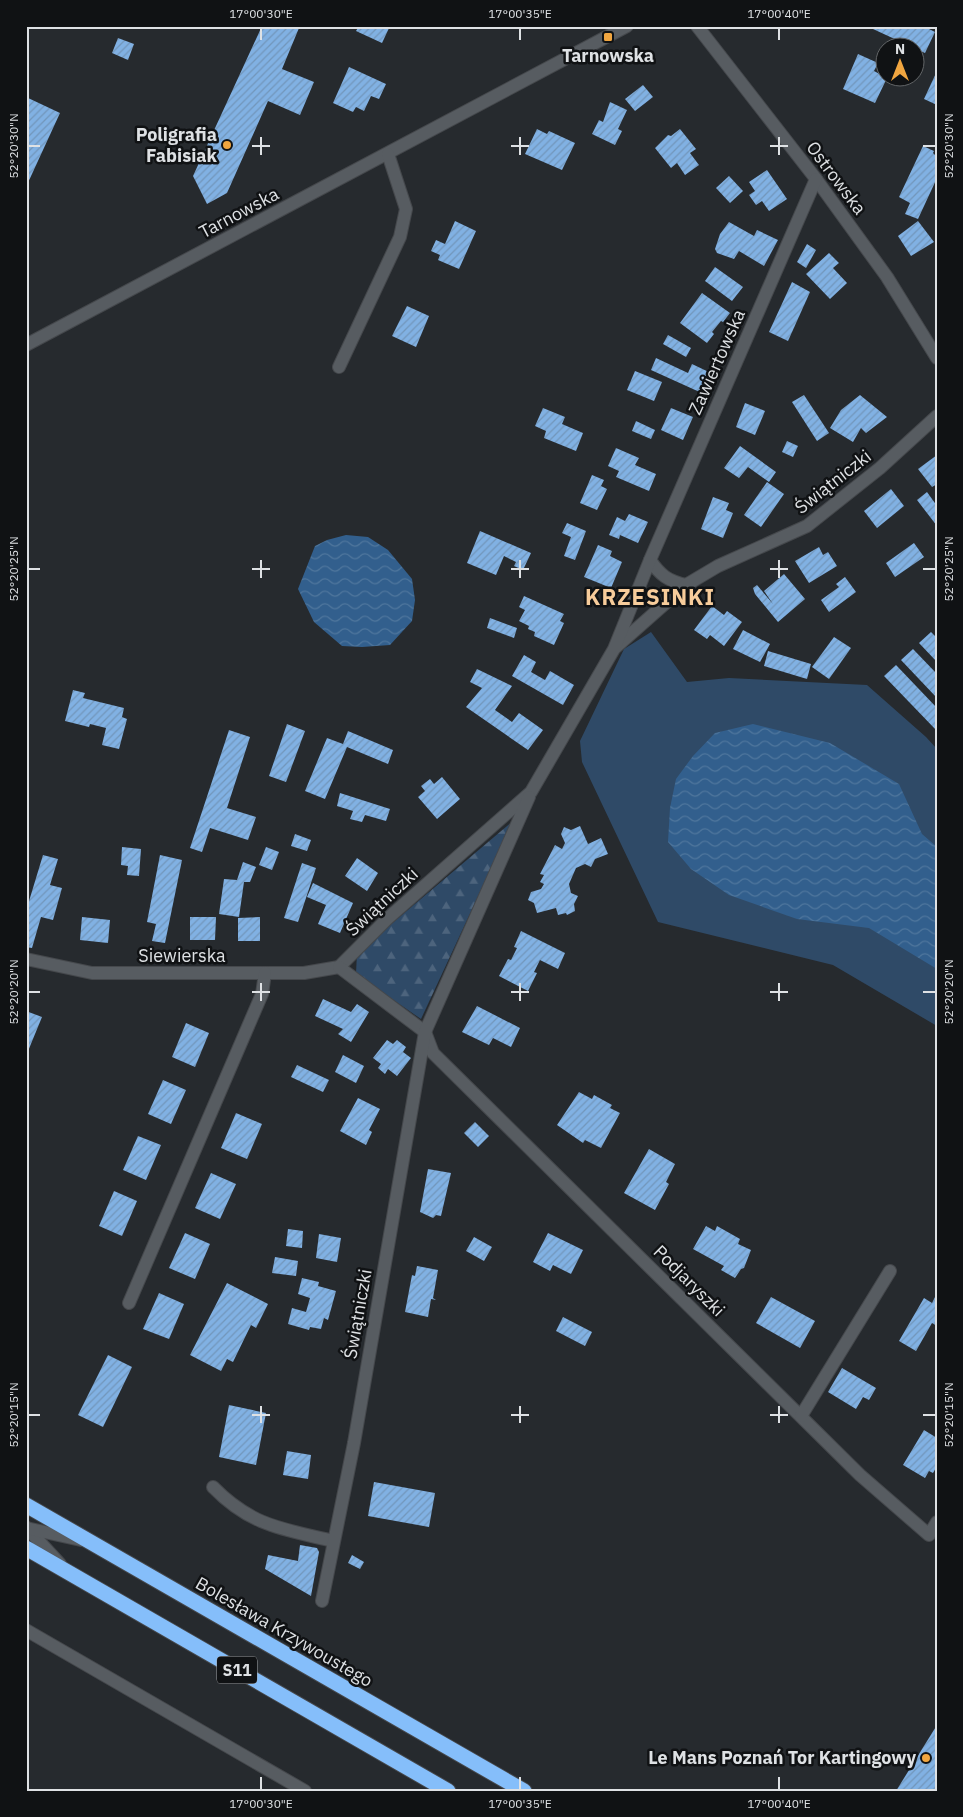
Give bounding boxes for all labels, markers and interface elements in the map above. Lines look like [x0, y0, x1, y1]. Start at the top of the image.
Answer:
text: 17°00'30"E [229, 6, 293, 21]
text: 17°00'35"E [488, 6, 552, 21]
text: 17°00'40"E [747, 6, 811, 21]
marker: Tarnowska [602, 31, 614, 43]
north arrow [876, 38, 926, 88]
text: N [895, 40, 905, 58]
place label: Tarnowska [562, 44, 654, 67]
text: 52°20'30"N [6, 113, 21, 179]
text: 52°20'30"N [941, 113, 956, 179]
place label: Poligrafia Fabisiak [136, 123, 218, 167]
street label: Ostrowska [801, 137, 872, 219]
marker: Poligrafia Fabisiak [221, 139, 233, 151]
street label: Tarnowska [195, 182, 283, 243]
street label: Zawiertowska [683, 305, 750, 418]
street label: Świątniczki [790, 445, 876, 519]
text: 52°20'25"N [6, 536, 21, 602]
text: 52°20'25"N [941, 536, 956, 602]
district label: KRZESINKI [585, 582, 715, 611]
street label: Świątniczki [341, 862, 423, 941]
street label: Siewierska [138, 944, 226, 967]
text: 52°20'20"N [6, 959, 21, 1025]
text: 52°20'20"N [941, 959, 956, 1025]
street label: Podjaryszki [649, 1240, 730, 1321]
street label: Świątniczki [338, 1267, 377, 1361]
text: 52°20'15"N [6, 1382, 21, 1448]
text: 52°20'15"N [941, 1382, 956, 1448]
street label: Bolesława Krzywoustego [191, 1571, 377, 1692]
road number: S11 [217, 1656, 257, 1684]
place label: Le Mans Poznań Tor Kartingowy [648, 1746, 916, 1769]
marker: Le Mans Poznań Tor Kartingowy [920, 1752, 932, 1764]
text: 17°00'30"E [229, 1796, 293, 1811]
text: 17°00'35"E [488, 1796, 552, 1811]
text: 17°00'40"E [747, 1796, 811, 1811]

